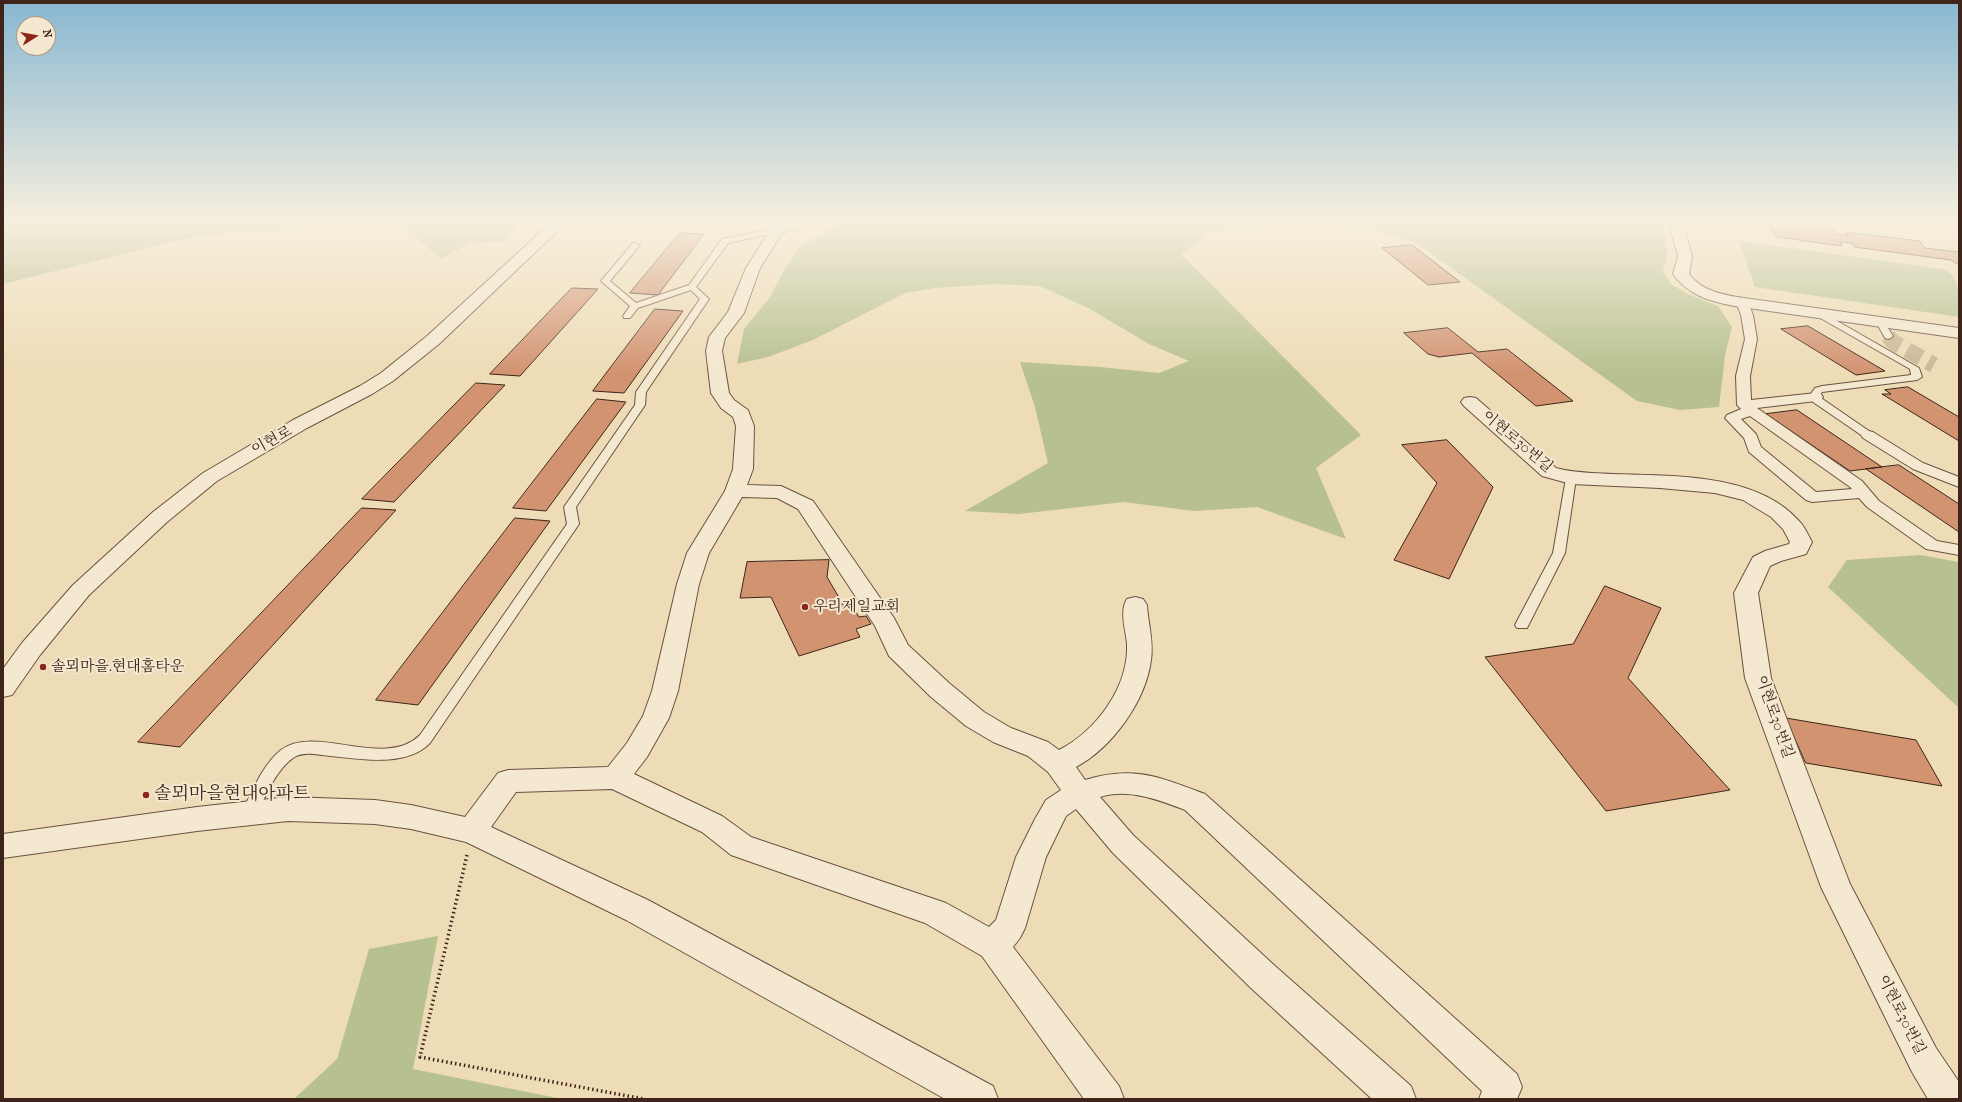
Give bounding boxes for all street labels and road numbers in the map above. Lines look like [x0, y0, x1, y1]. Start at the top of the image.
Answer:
street label: 이현로30번길 [1478, 407, 1556, 477]
street label: 이현로 [249, 423, 295, 459]
street label: 이현로30번길 [1751, 673, 1797, 761]
street label: 이현로30번길 [1873, 972, 1929, 1058]

